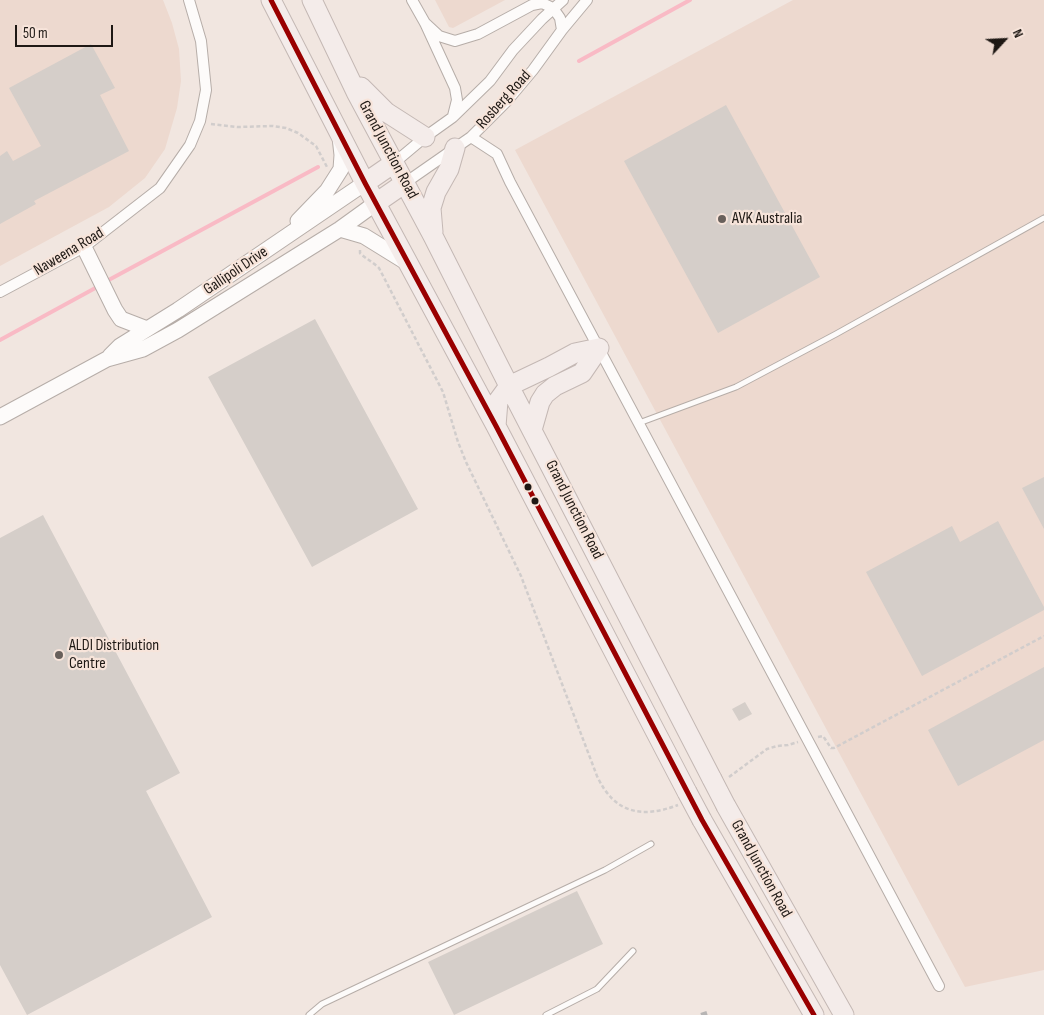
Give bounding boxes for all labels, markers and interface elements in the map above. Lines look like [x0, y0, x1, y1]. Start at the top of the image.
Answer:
scale bar [18, 15, 115, 47]
north arrow [979, 15, 1029, 65]
text: 50 m [23, 24, 48, 43]
text: N [1009, 26, 1027, 40]
street label: Rosberg Road [473, 67, 535, 133]
street label: Grand Junction Road [354, 98, 422, 202]
place label: AVK Australia [732, 209, 803, 229]
marker: AVK Australia [716, 213, 728, 225]
street label: Naweena Road [31, 224, 107, 280]
street label: Gallipoli Drive [200, 243, 272, 299]
street label: Grand Junction Road [541, 457, 607, 563]
unlabelled marker [523, 482, 533, 492]
unlabelled marker [530, 496, 540, 506]
place label: ALDI Distribution Centre [69, 636, 159, 674]
marker: ALDI Distribution Centre [53, 649, 65, 661]
street label: Grand Junction Road [726, 817, 796, 921]

